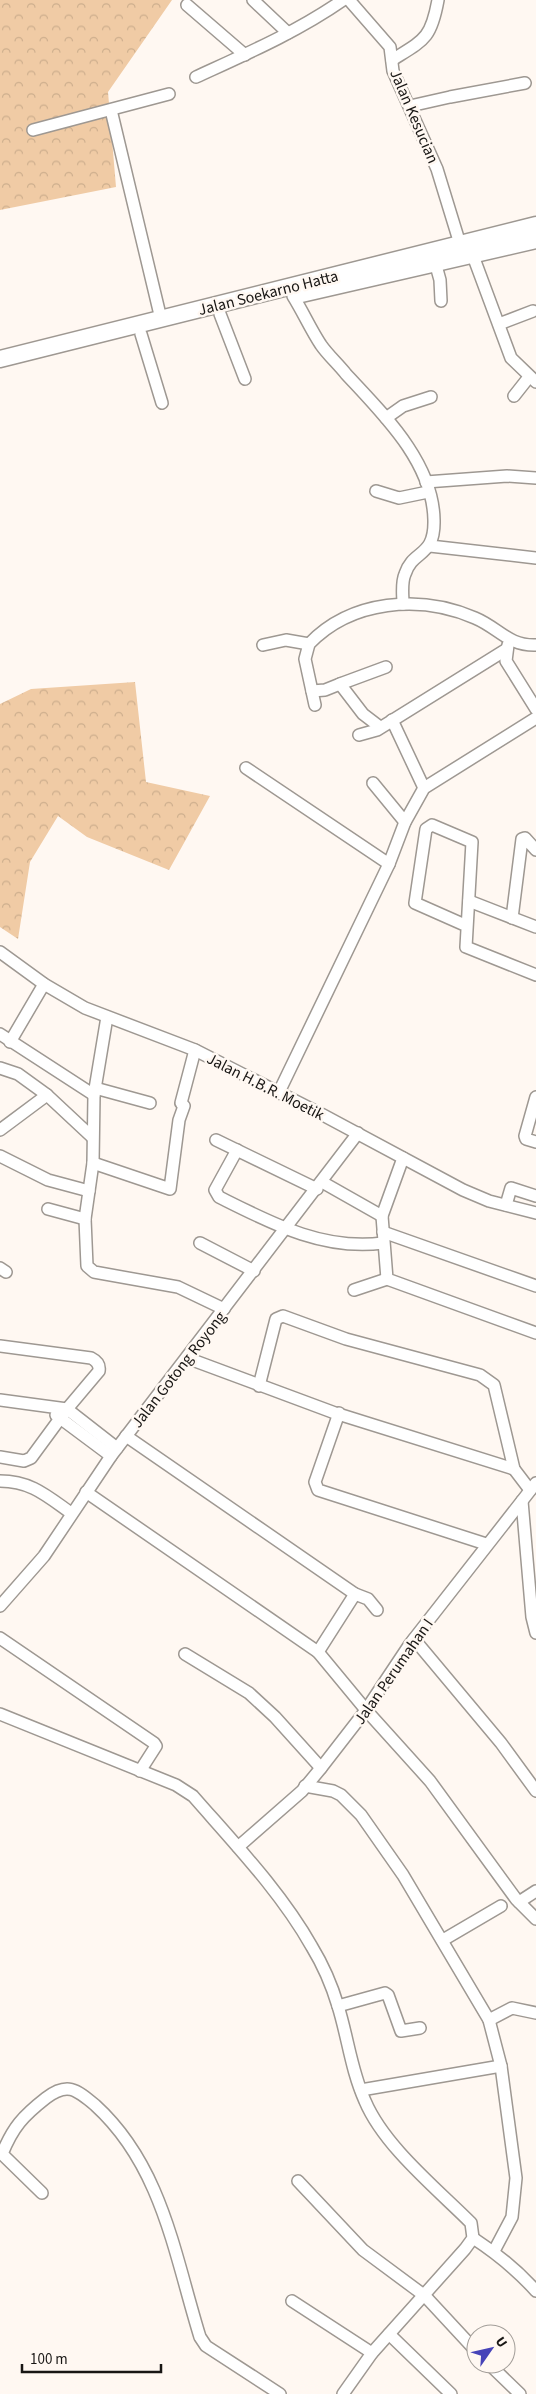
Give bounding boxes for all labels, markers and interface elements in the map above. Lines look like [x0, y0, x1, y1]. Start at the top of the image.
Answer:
street label: Jalan Kesucian [384, 66, 444, 167]
street label: Jalan Soekarno Hatta [196, 265, 341, 321]
street label: Jalan H.B.R. Moetik [203, 1048, 328, 1126]
street label: Jalan Gotong Royong [126, 1307, 231, 1433]
street label: Jalan Perumahan I [349, 1614, 439, 1729]
north arrow [466, 2324, 516, 2374]
text: U [490, 2333, 512, 2352]
scale bar [22, 2342, 161, 2374]
text: 100 m [30, 2349, 68, 2370]

